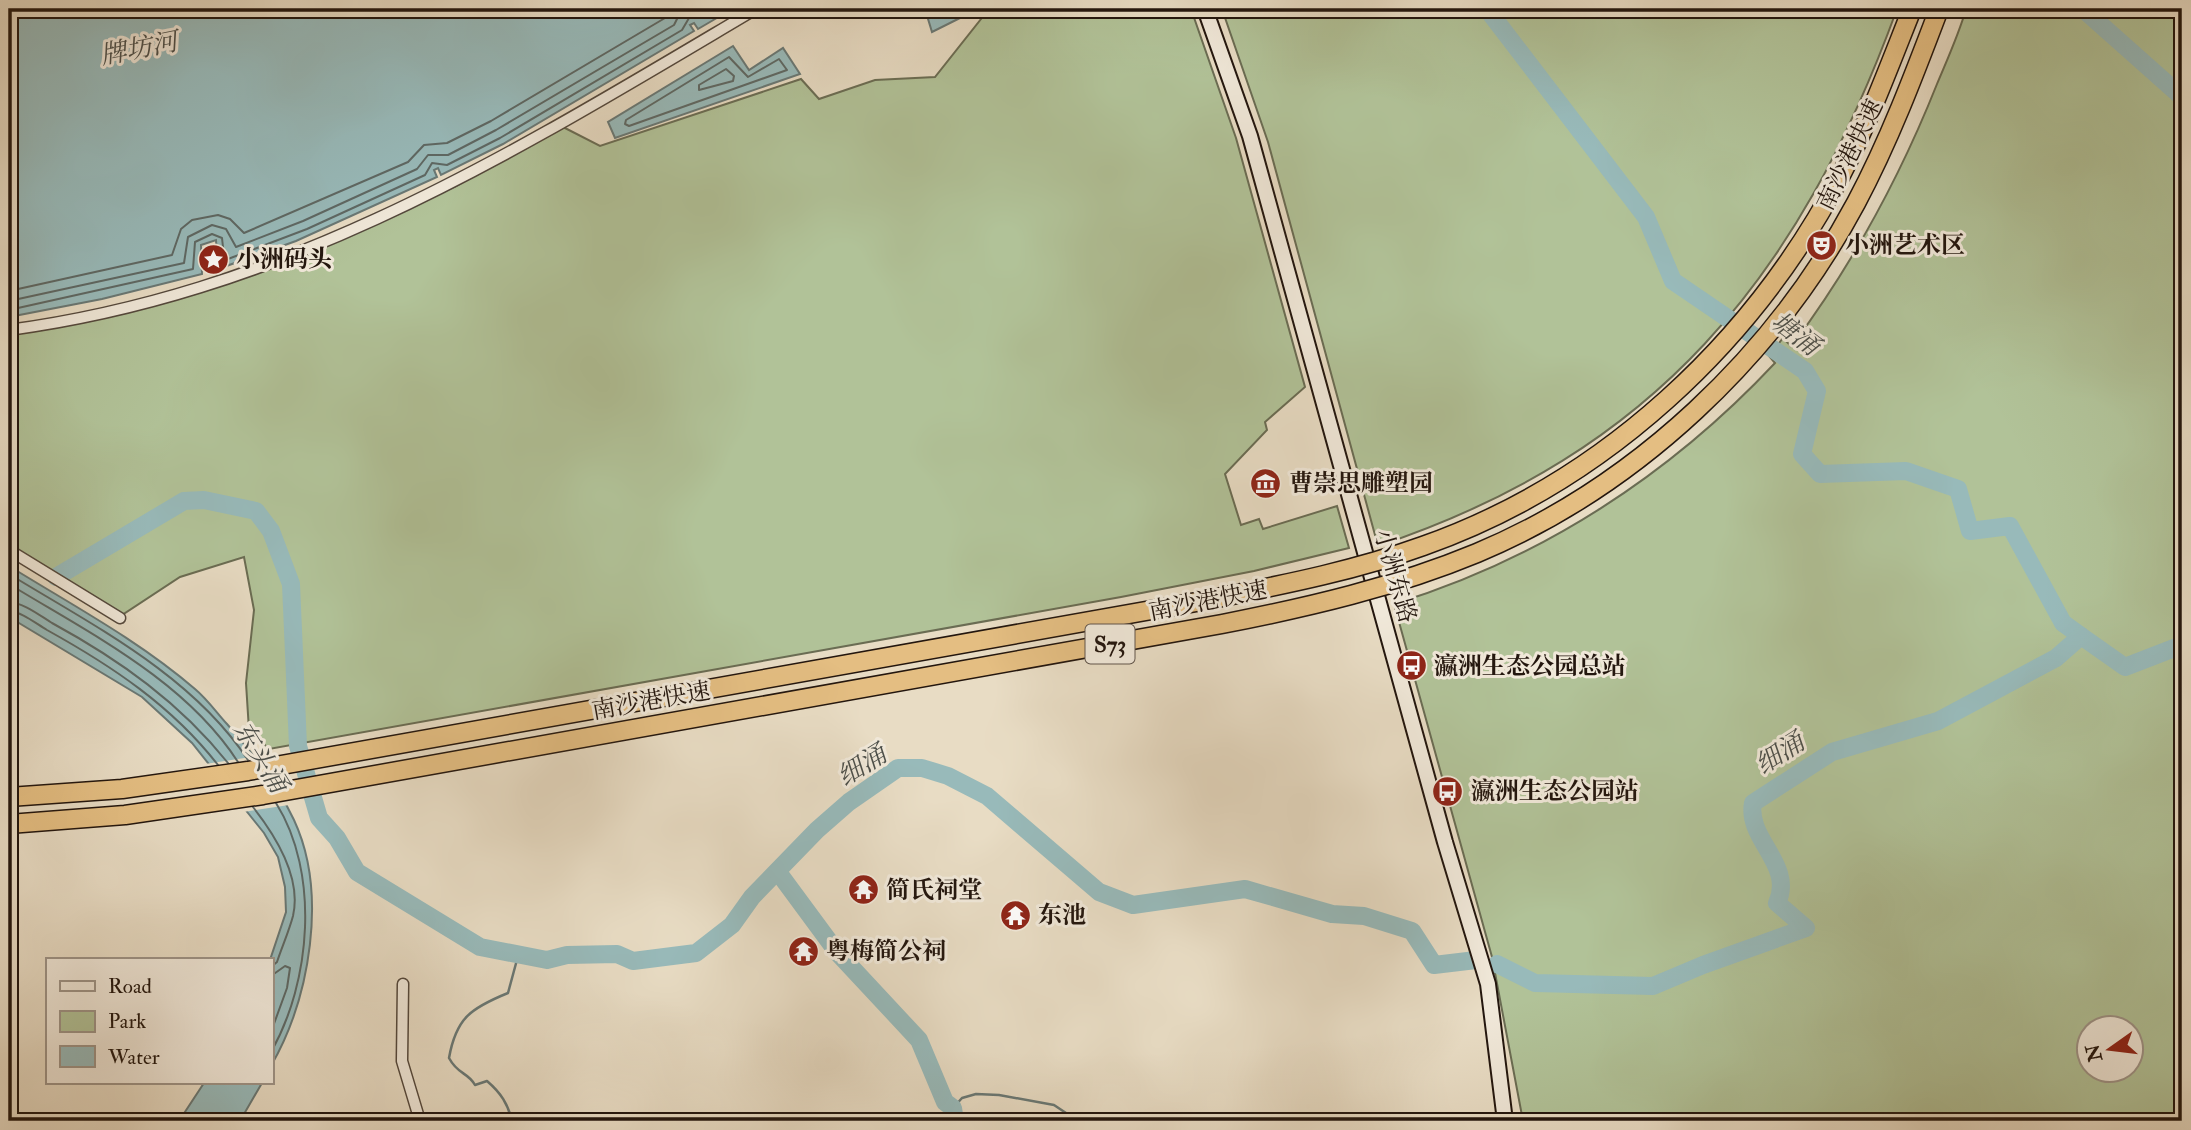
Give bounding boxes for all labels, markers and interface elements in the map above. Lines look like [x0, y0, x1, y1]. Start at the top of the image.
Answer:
water label: 牌坊河 [98, 25, 184, 72]
street label: 南沙港快速 [1810, 94, 1890, 216]
theatre icon: 小洲艺术区 [1805, 228, 1839, 262]
place label: 小洲艺术区 [1845, 230, 1965, 261]
place icon: 小洲码头 [196, 242, 230, 276]
place label: 小洲码头 [236, 244, 332, 275]
water label: 塘涌 [1765, 306, 1828, 364]
museum icon: 曹崇思雕塑园 [1249, 466, 1283, 500]
place label: 曹崇思雕塑园 [1289, 468, 1433, 499]
street label: 小洲东路 [1367, 526, 1423, 626]
street label: 南沙港快速 [1146, 574, 1270, 628]
road number: S73 [1086, 624, 1134, 664]
bus stop icon: 瀛洲生态公园总站 [1394, 649, 1428, 683]
place label: 瀛洲生态公园总站 [1434, 651, 1626, 682]
street label: 南沙港快速 [589, 675, 713, 727]
water label: 东头涌 [226, 715, 296, 801]
water label: 细涌 [1749, 725, 1813, 782]
water label: 细涌 [831, 737, 895, 793]
bus stop icon: 瀛洲生态公园站 [1431, 774, 1465, 808]
place label: 瀛洲生态公园站 [1471, 776, 1639, 807]
temple icon: 简氏祠堂 [846, 873, 880, 907]
place label: 简氏祠堂 [886, 875, 982, 906]
temple icon: 东池 [998, 898, 1032, 932]
place label: 东池 [1038, 900, 1086, 931]
temple icon: 粤梅简公祠 [786, 934, 820, 968]
place label: 粤梅简公祠 [826, 936, 946, 967]
legend [46, 958, 273, 1084]
text: Road [108, 973, 153, 1000]
text: Park [108, 1008, 146, 1035]
north arrow [2076, 1014, 2146, 1084]
text: N [2081, 1041, 2108, 1065]
text: Water [107, 1044, 160, 1071]

